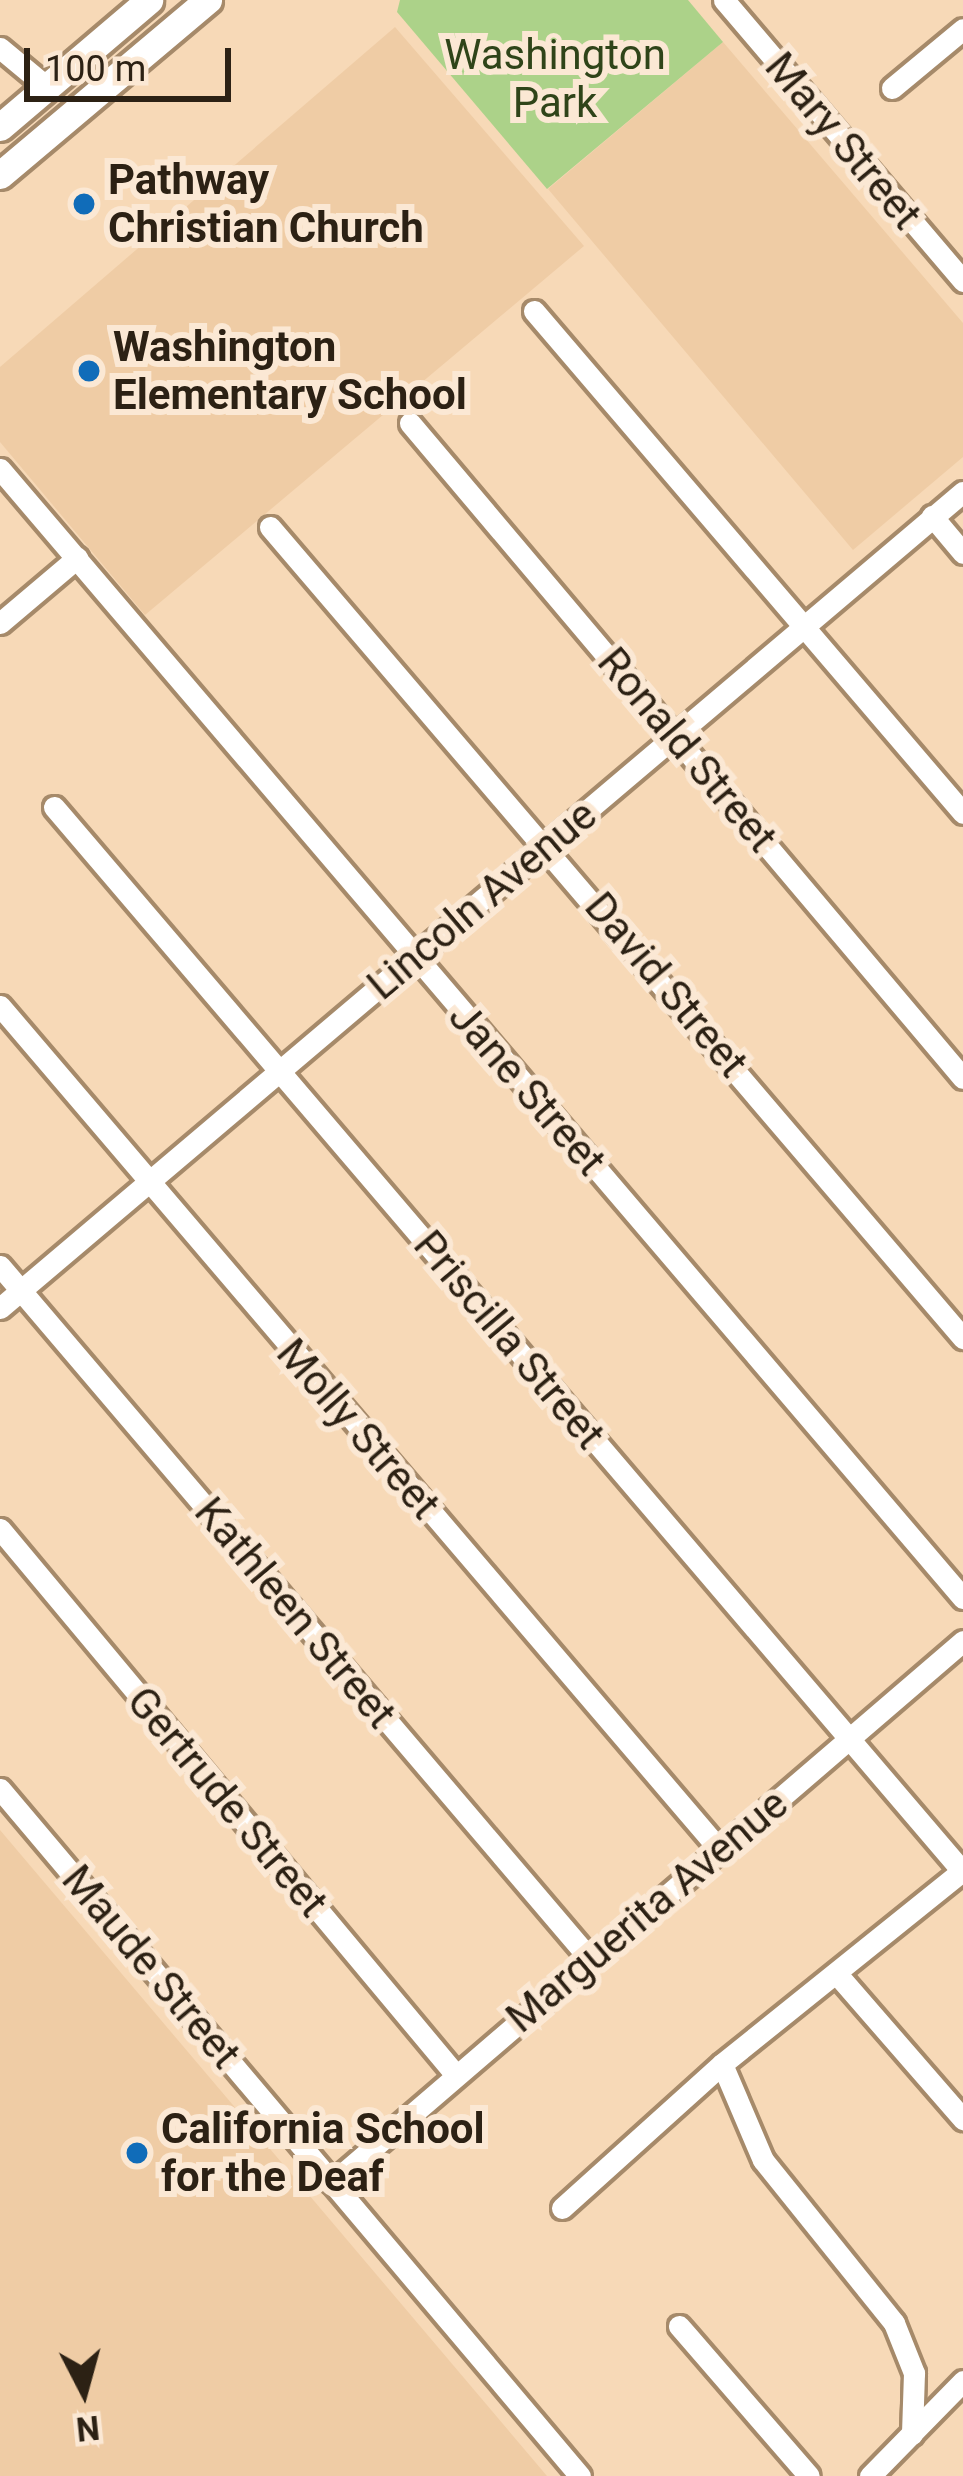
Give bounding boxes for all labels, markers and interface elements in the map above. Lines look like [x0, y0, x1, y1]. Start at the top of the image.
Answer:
scale bar [30, 24, 237, 98]
park label: Washington Park [444, 30, 666, 128]
street label: Mary Street [755, 42, 931, 240]
text: 100 m [45, 48, 146, 90]
place label: Pathway Christian Church [108, 155, 424, 254]
marker: Pathway Christian Church [71, 191, 97, 217]
place label: Washington Elementary School [113, 322, 467, 421]
marker: Washington Elementary School [76, 358, 102, 384]
street label: Ronald Street [587, 638, 787, 862]
street label: Lincoln Avenue [357, 790, 607, 1010]
street label: David Street [574, 882, 758, 1088]
street label: Jane Street [438, 992, 616, 1186]
street label: Priscilla Street [403, 1221, 615, 1459]
street label: Molly Street [266, 1329, 450, 1529]
street label: Kathleen Street [184, 1488, 406, 1738]
street label: Gertrude Street [116, 1677, 338, 1927]
street label: Marguerita Avenue [496, 1779, 798, 2043]
street label: Maude Street [51, 1855, 251, 2079]
place label: California School for the Deaf [161, 2104, 485, 2202]
marker: California School for the Deaf [124, 2140, 150, 2166]
north arrow [24, 2332, 144, 2452]
text: N [74, 2408, 101, 2449]

